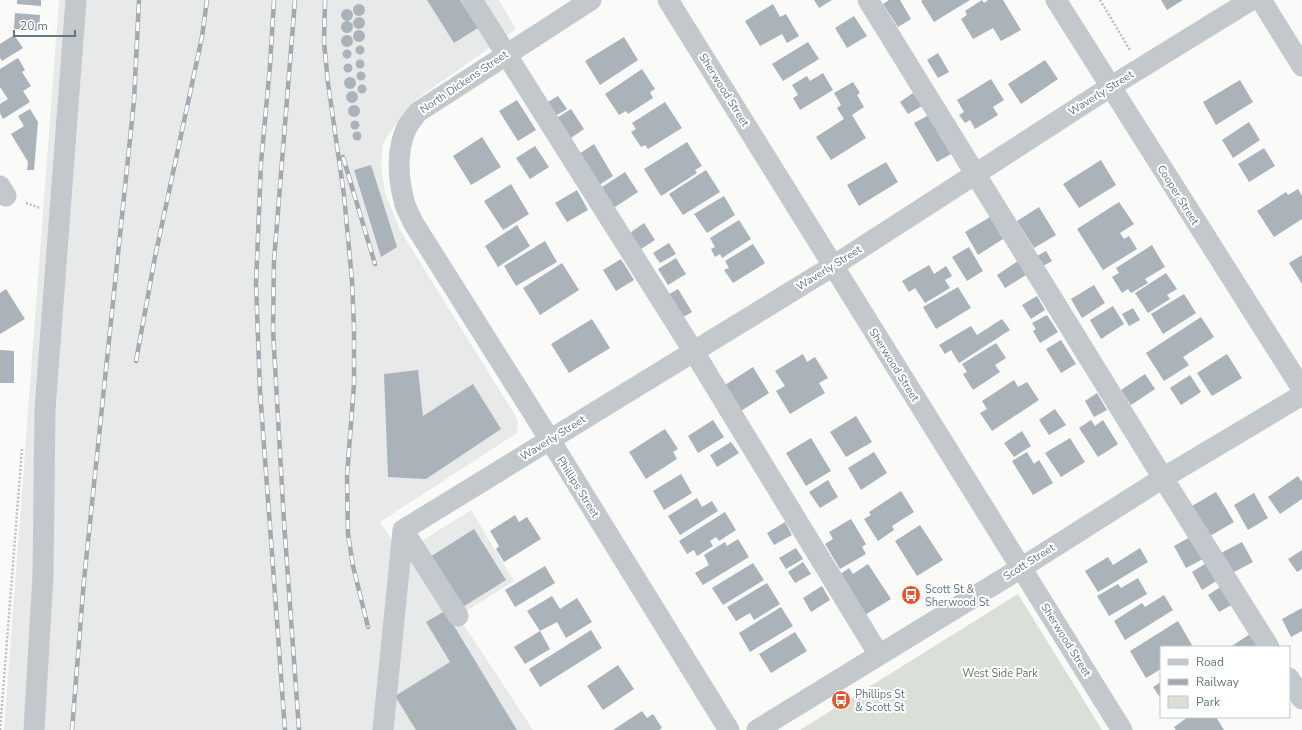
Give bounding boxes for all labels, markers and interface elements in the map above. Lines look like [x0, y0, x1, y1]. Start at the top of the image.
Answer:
scale bar [14, 12, 75, 38]
text: 20 m [20, 18, 48, 34]
street label: North Dickens Street [417, 47, 511, 117]
street label: Sherwood Street [695, 50, 753, 130]
street label: Waverly Street [1066, 67, 1137, 119]
street label: Cooper Street [1154, 162, 1203, 228]
street label: Waverly Street [794, 242, 865, 294]
street label: Sherwood Street [865, 325, 923, 405]
street label: Waverly Street [518, 412, 589, 464]
street label: Phillips Street [553, 454, 603, 521]
street label: Scott Street [1000, 540, 1058, 584]
place label: Scott St & Sherwood St [925, 582, 990, 610]
bus stop icon: Scott St & Sherwood St [900, 584, 922, 606]
street label: Sherwood Street [1037, 600, 1095, 680]
legend [1160, 646, 1290, 718]
text: Road [1196, 654, 1224, 670]
park label: West Side Park [962, 666, 1038, 681]
text: Railway [1196, 674, 1240, 690]
place label: Phillips St & Scott St [855, 687, 905, 715]
bus stop icon: Phillips St & Scott St [830, 689, 852, 711]
text: Park [1196, 694, 1221, 710]

